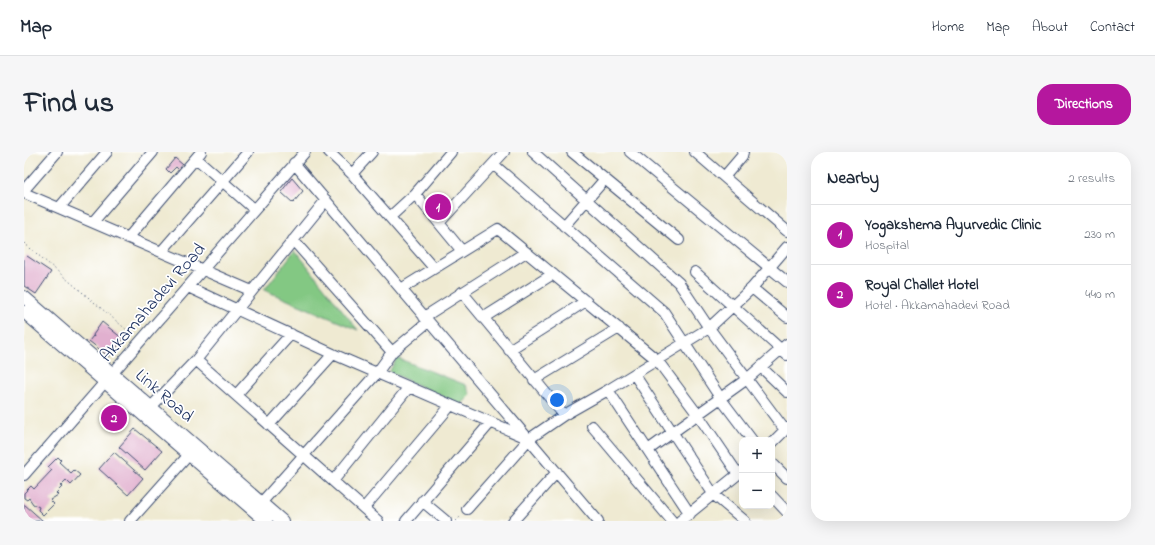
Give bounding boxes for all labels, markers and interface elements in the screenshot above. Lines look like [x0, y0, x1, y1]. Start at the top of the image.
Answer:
text: Map [20, 14, 52, 41]
text: Home [932, 17, 964, 38]
text: Map [986, 17, 1010, 38]
text: About [1032, 17, 1068, 38]
text: Contact [1090, 17, 1135, 38]
text: Find us [24, 84, 114, 125]
button: Directions [1037, 84, 1131, 125]
text: Nearby [827, 166, 879, 191]
text: 2 results [1068, 169, 1115, 188]
pin: 1 [425, 192, 451, 222]
text: Yogakshema Ayurvedic Clinic [865, 214, 1041, 236]
text: 1 [838, 225, 842, 244]
text: 230 m [1084, 225, 1115, 244]
text: Hospital [865, 236, 909, 255]
street label: Akkamahadevi Road [94, 238, 213, 369]
text: Royal Challet Hotel [865, 274, 979, 296]
text: 2 [837, 285, 843, 304]
text: 440 m [1085, 285, 1115, 304]
text: Hotel · Akkamahadevi Road [865, 296, 1010, 315]
street label: Link Road [129, 364, 199, 429]
your location [547, 390, 567, 410]
pin: 2 [101, 403, 127, 433]
map controls [739, 437, 775, 509]
button: + [739, 437, 775, 473]
button: − [739, 473, 775, 509]

